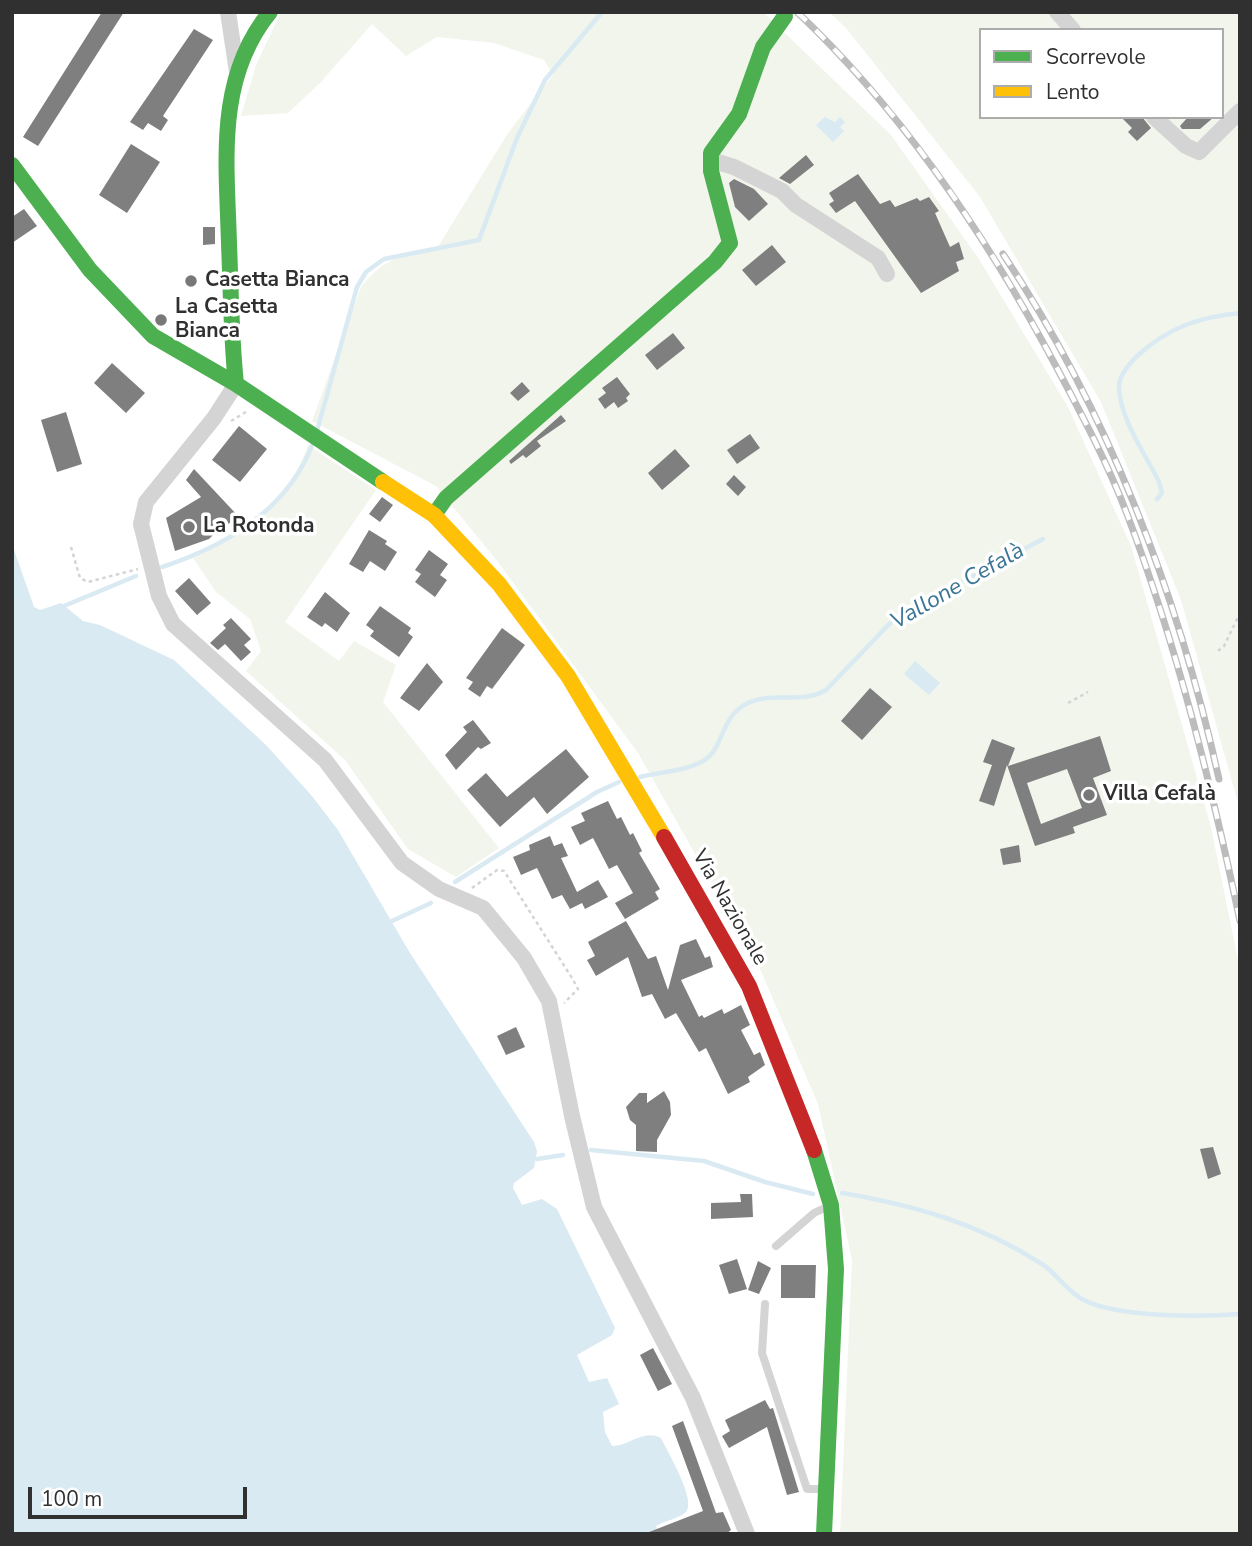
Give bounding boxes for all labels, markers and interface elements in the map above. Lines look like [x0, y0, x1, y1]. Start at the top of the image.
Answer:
legend [979, 28, 1224, 119]
text: Scorrevole [1046, 43, 1146, 71]
text: Lento [1046, 78, 1099, 106]
place label: Casetta Bianca [205, 268, 350, 294]
marker: Casetta Bianca [183, 273, 199, 289]
place label: La Casetta Bianca [175, 295, 278, 345]
marker: La Casetta Bianca [153, 312, 169, 328]
place label: La Rotonda [203, 514, 315, 540]
marker: La Rotonda [181, 519, 197, 535]
water label: Vallone Cefalà [886, 538, 1030, 636]
place label: Villa Cefalà [1103, 782, 1216, 808]
marker: Villa Cefalà [1081, 787, 1097, 803]
street label: Via Nazionale [686, 846, 772, 970]
scale bar [32, 1472, 250, 1516]
text: 100 m [41, 1485, 102, 1513]

